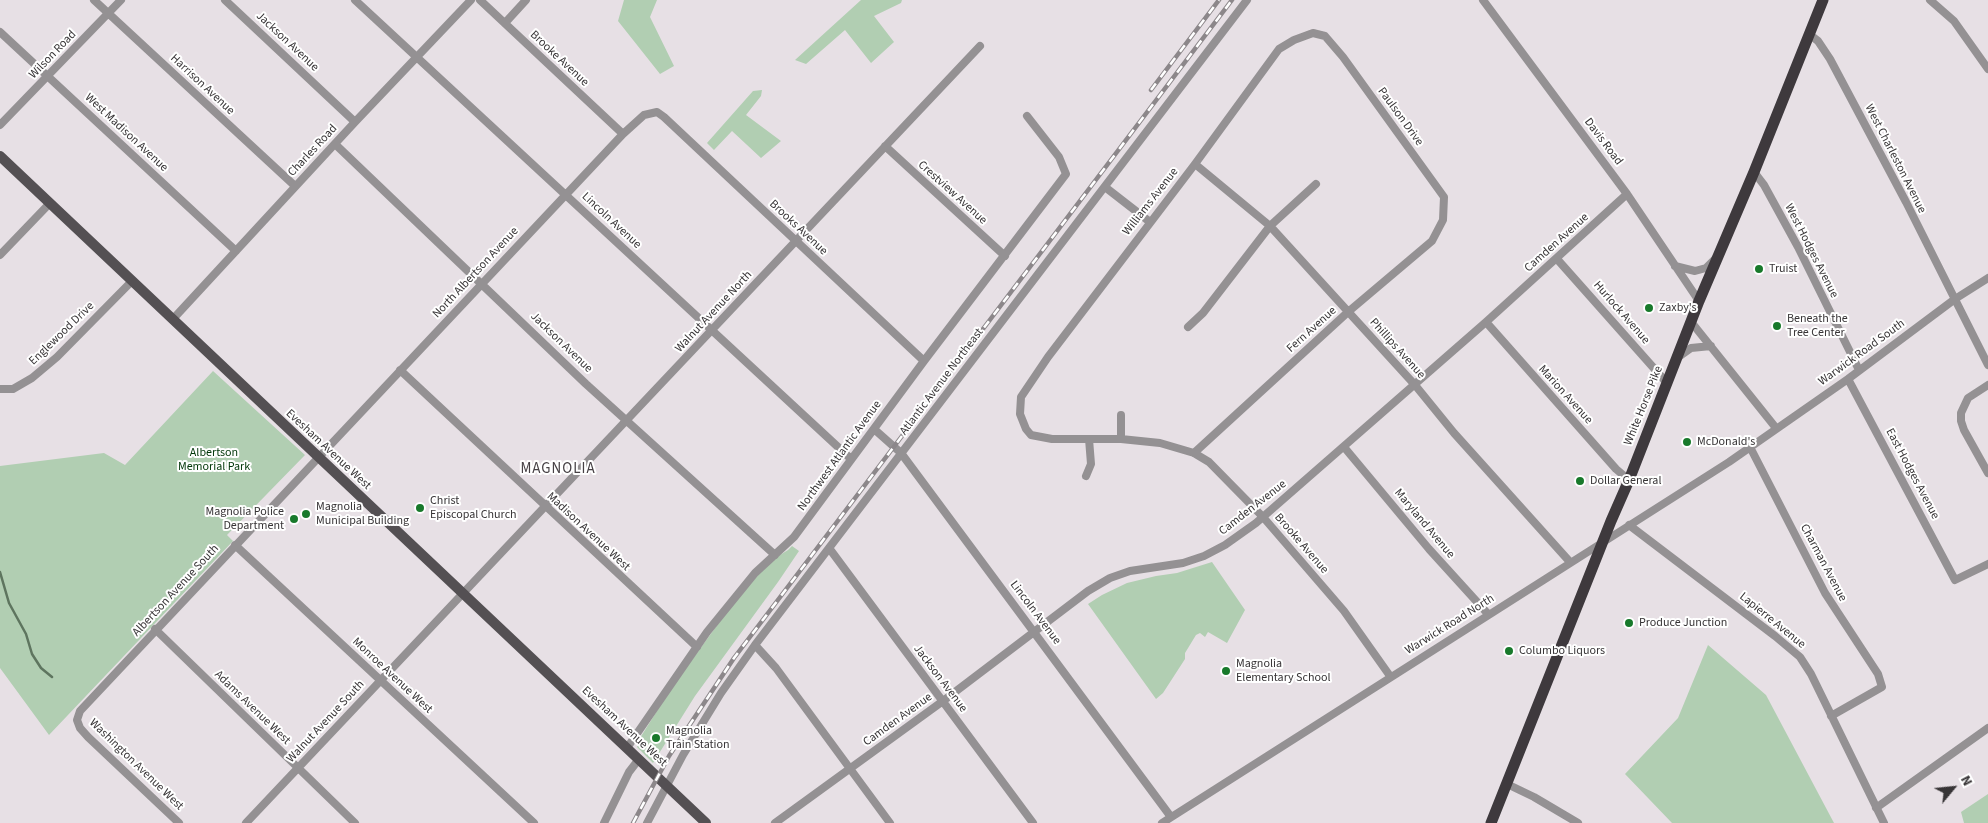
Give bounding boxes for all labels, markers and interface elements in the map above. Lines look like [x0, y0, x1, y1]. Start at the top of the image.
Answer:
street label: Jackson Avenue [253, 9, 321, 75]
street label: Wilson Road [26, 28, 80, 82]
street label: Brooke Avenue [527, 28, 591, 90]
street label: Harrison Avenue [167, 52, 237, 118]
street label: Paulson Drive [1374, 85, 1426, 149]
street label: West Madison Avenue [81, 91, 171, 175]
street label: West Charleston Avenue [1861, 102, 1929, 216]
street label: Davis Road [1581, 116, 1625, 168]
street label: Charles Road [285, 122, 341, 180]
street label: Crestview Avenue [914, 158, 990, 228]
street label: Williams Avenue [1120, 165, 1182, 239]
street label: Lincoln Avenue [578, 190, 644, 252]
street label: Brooks Avenue [766, 197, 830, 259]
street label: West Hodges Avenue [1781, 201, 1841, 301]
street label: Camden Avenue [1522, 210, 1592, 276]
street label: North Albertson Avenue [430, 225, 522, 321]
place label: Truist [1769, 262, 1797, 276]
marker: Truist [1753, 263, 1765, 275]
street label: Walnut Avenue North [672, 268, 756, 356]
street label: Hurlock Avenue [1590, 279, 1652, 347]
street label: Englewood Drive [27, 299, 97, 369]
place label: Zaxby's [1659, 301, 1697, 315]
marker: Zaxby's [1643, 302, 1655, 314]
street label: Fern Avenue [1284, 304, 1340, 356]
street label: Jackson Avenue [527, 310, 595, 376]
place label: Beneath the Tree Center [1787, 312, 1848, 340]
street label: Phillips Avenue [1366, 316, 1428, 382]
street label: Warwick Road South [1816, 317, 1908, 389]
marker: Beneath the Tree Center [1771, 320, 1783, 332]
street label: Atlantic Avenue Northeast [897, 326, 987, 438]
street label: Marion Avenue [1535, 363, 1595, 427]
street label: White Horse Pike [1622, 364, 1666, 448]
street label: Northwest Atlantic Avenue [795, 398, 885, 514]
street label: Evesham Avenue West [282, 407, 374, 493]
street label: East Hodges Avenue [1882, 426, 1942, 522]
place label: McDonald's [1697, 435, 1755, 449]
marker: McDonald's [1681, 436, 1693, 448]
park label: Albertson Memorial Park [178, 446, 250, 474]
district label: MAGNOLIA [519, 461, 597, 479]
place label: Dollar General [1590, 474, 1661, 488]
marker: Dollar General [1574, 475, 1586, 487]
street label: Camden Avenue [1216, 477, 1290, 539]
street label: Maryland Avenue [1391, 486, 1457, 562]
street label: Madison Avenue West [543, 490, 633, 574]
place label: Christ Episcopal Church [430, 494, 517, 522]
place label: Magnolia Municipal Building [316, 500, 409, 528]
marker: Christ Episcopal Church [414, 502, 426, 514]
place label: Magnolia Police Department [205, 505, 284, 533]
marker: Magnolia Municipal Building [300, 508, 312, 520]
street label: Brooke Avenue [1271, 511, 1331, 577]
marker: Magnolia Police Department [288, 513, 300, 525]
street label: Charman Avenue [1797, 522, 1849, 604]
street label: Albertson Avenue South [130, 542, 222, 640]
street label: Lincoln Avenue [1006, 578, 1064, 648]
street label: Lapierre Avenue [1736, 590, 1808, 652]
street label: Warwick Road North [1403, 592, 1497, 658]
place label: Produce Junction [1639, 616, 1727, 630]
marker: Produce Junction [1623, 617, 1635, 629]
street label: Monroe Avenue West [349, 635, 435, 717]
street label: Jackson Avenue [910, 642, 970, 716]
place label: Columbo Liquors [1519, 644, 1605, 658]
marker: Columbo Liquors [1503, 645, 1515, 657]
place label: Magnolia Elementary School [1236, 657, 1331, 685]
marker: Magnolia Elementary School [1220, 665, 1232, 677]
street label: Adams Avenue West [211, 668, 293, 748]
street label: Walnut Avenue South [284, 678, 368, 766]
street label: Evesham Avenue West [578, 684, 670, 770]
street label: Camden Avenue [861, 690, 935, 750]
street label: Washington Avenue West [86, 716, 186, 814]
place label: Magnolia Train Station [666, 724, 730, 752]
marker: Magnolia Train Station [650, 732, 662, 744]
north arrow [1928, 763, 1978, 813]
text: N [1955, 772, 1977, 790]

